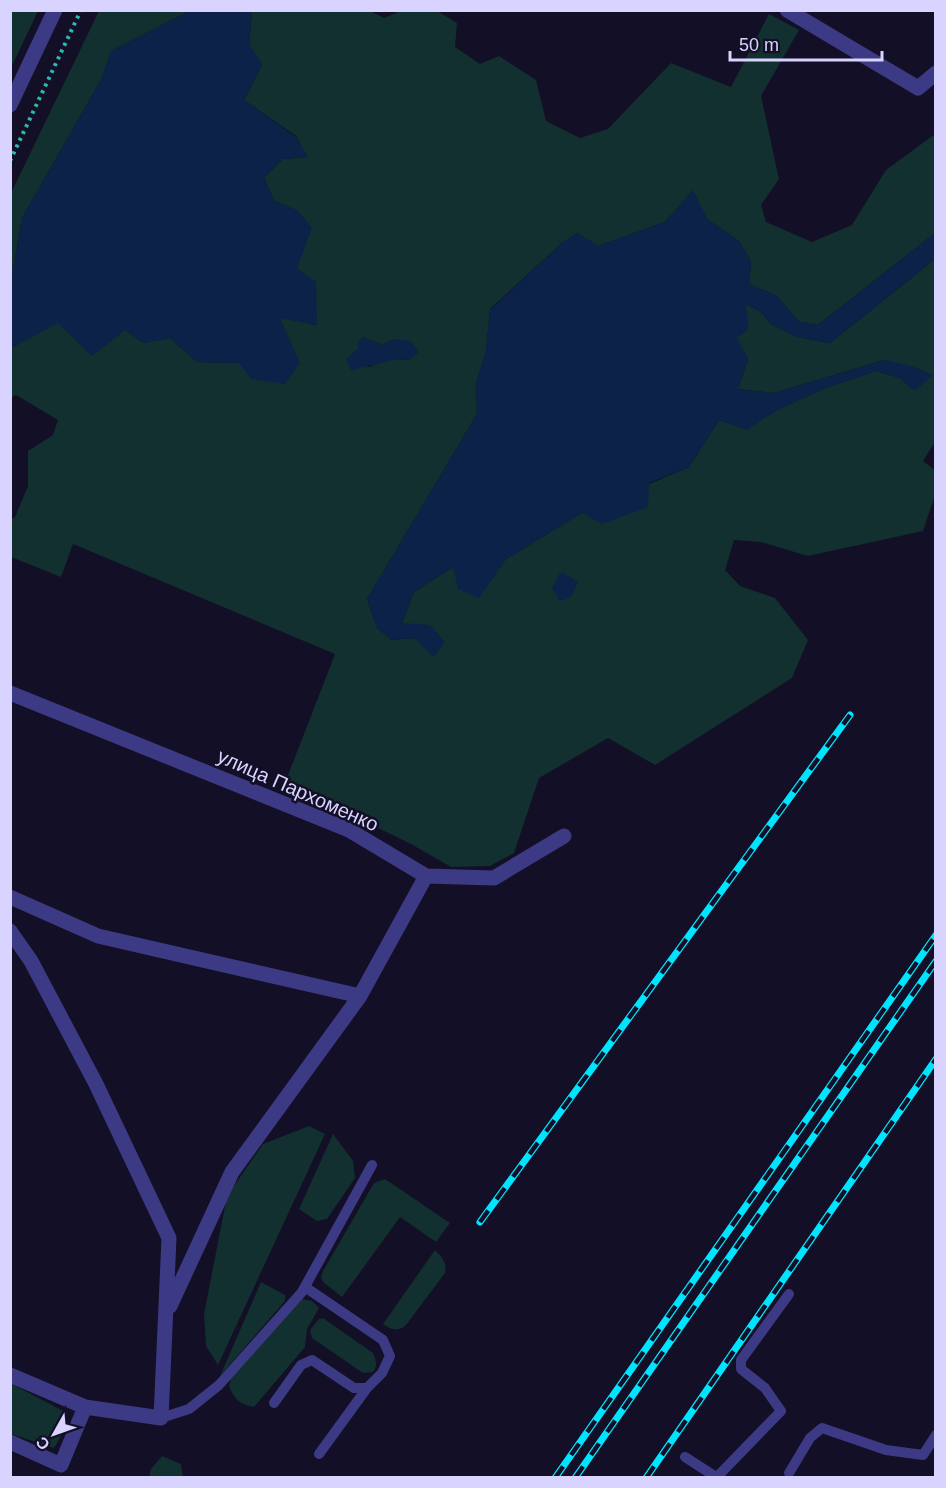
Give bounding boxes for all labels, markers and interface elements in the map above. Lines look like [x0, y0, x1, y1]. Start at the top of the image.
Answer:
scale bar [730, 24, 882, 62]
text: 50 m [739, 35, 779, 55]
street label: улица Пархоменко [214, 745, 382, 835]
north arrow [24, 1404, 84, 1464]
text: С [32, 1433, 53, 1453]

